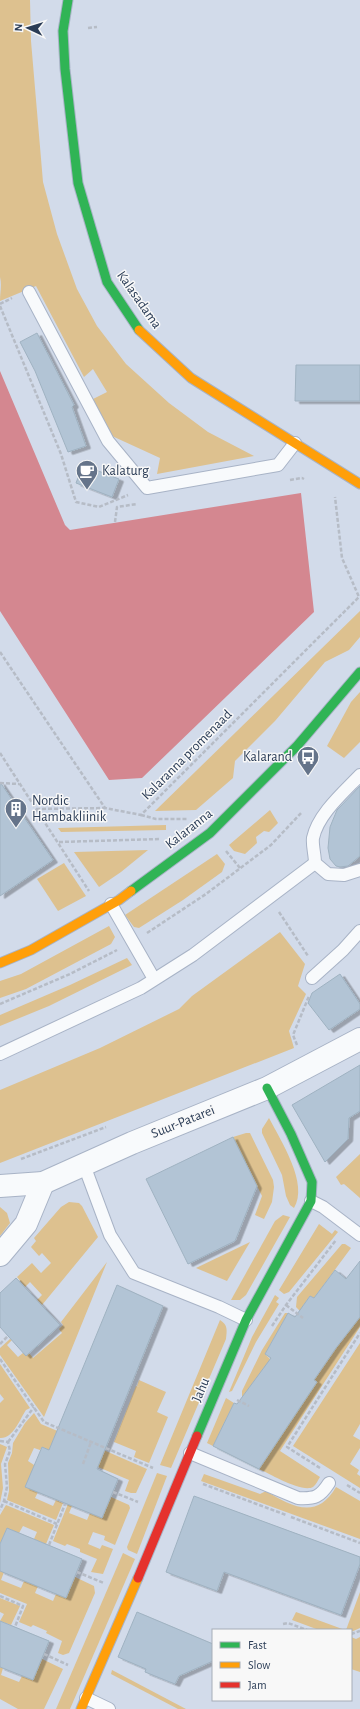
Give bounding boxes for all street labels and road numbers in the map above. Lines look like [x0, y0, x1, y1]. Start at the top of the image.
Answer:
street label: Kalasadama [114, 269, 164, 332]
street label: Kalaranna promenaad [139, 707, 235, 803]
street label: Kalaranna [163, 806, 215, 852]
street label: Suur-Patarei [149, 1103, 217, 1141]
street label: Jahu [190, 1376, 212, 1404]

